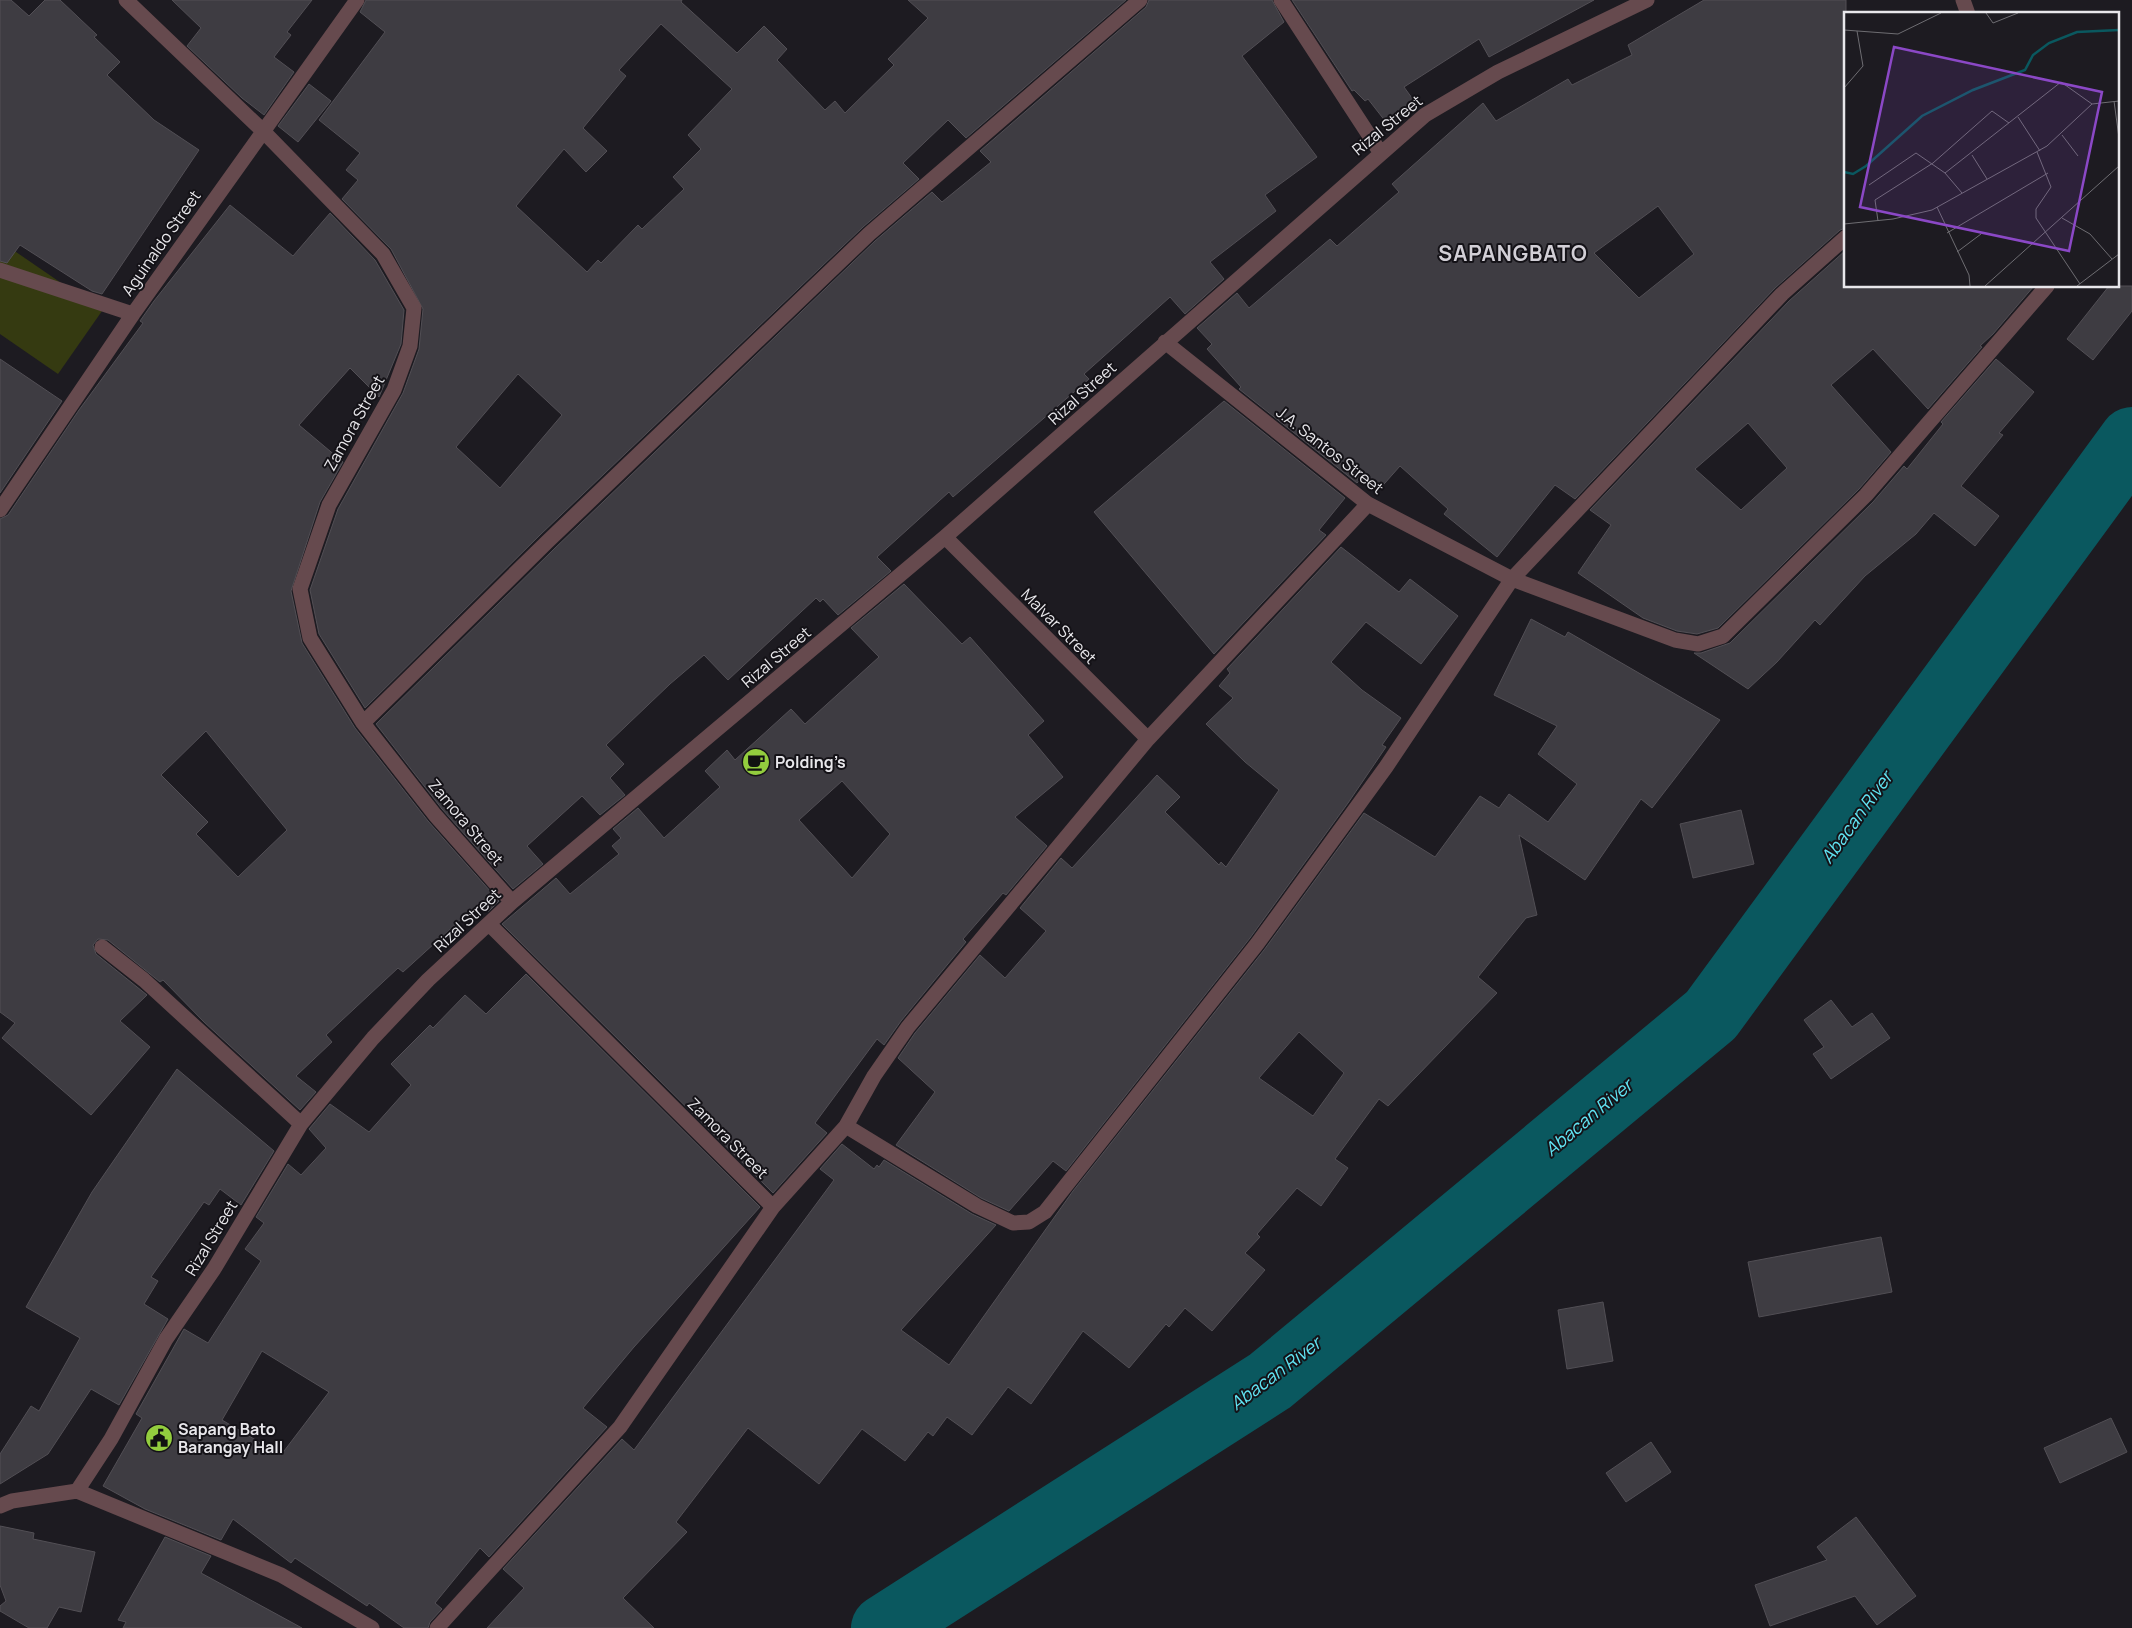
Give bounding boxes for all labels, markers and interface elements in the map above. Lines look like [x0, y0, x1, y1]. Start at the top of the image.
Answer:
inset map [1844, 12, 2120, 288]
street label: Rizal Street [1347, 90, 1427, 160]
street label: Aguinaldo Street [116, 186, 206, 300]
district label: SAPANGBATO [1438, 239, 1588, 267]
street label: Rizal Street [1043, 357, 1121, 429]
street label: Zamora Street [319, 371, 389, 475]
street label: J.A. Santos Street [1272, 401, 1388, 499]
street label: Malvar Street [1016, 583, 1102, 669]
street label: Rizal Street [737, 621, 815, 693]
cafe icon: Polding’s [741, 747, 771, 777]
place label: Polding’s [775, 751, 846, 773]
water label: Abacan River [1815, 764, 1899, 868]
street label: Zamora Street [423, 774, 509, 870]
street label: Rizal Street [429, 883, 505, 957]
water label: Abacan River [1539, 1072, 1639, 1161]
street label: Zamora Street [683, 1093, 773, 1183]
street label: Rizal Street [180, 1196, 242, 1280]
water label: Abacan River [1225, 1330, 1327, 1415]
place label: Sapang Bato Barangay Hall [178, 1418, 283, 1458]
public building icon: Sapang Bato Barangay Hall [144, 1423, 174, 1453]

